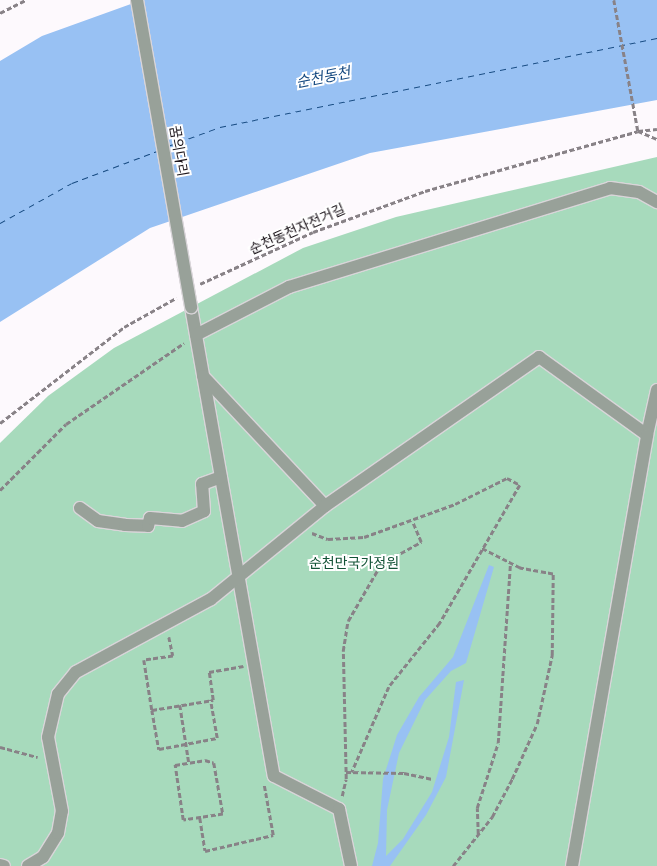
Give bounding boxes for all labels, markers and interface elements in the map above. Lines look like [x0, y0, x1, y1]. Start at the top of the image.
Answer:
water label: 순천동천 [294, 63, 352, 91]
street label: 꿈의다리 [166, 124, 192, 178]
street label: 순천동천자전거길 [247, 200, 347, 258]
park label: 순천만국가정원 [309, 555, 399, 571]

